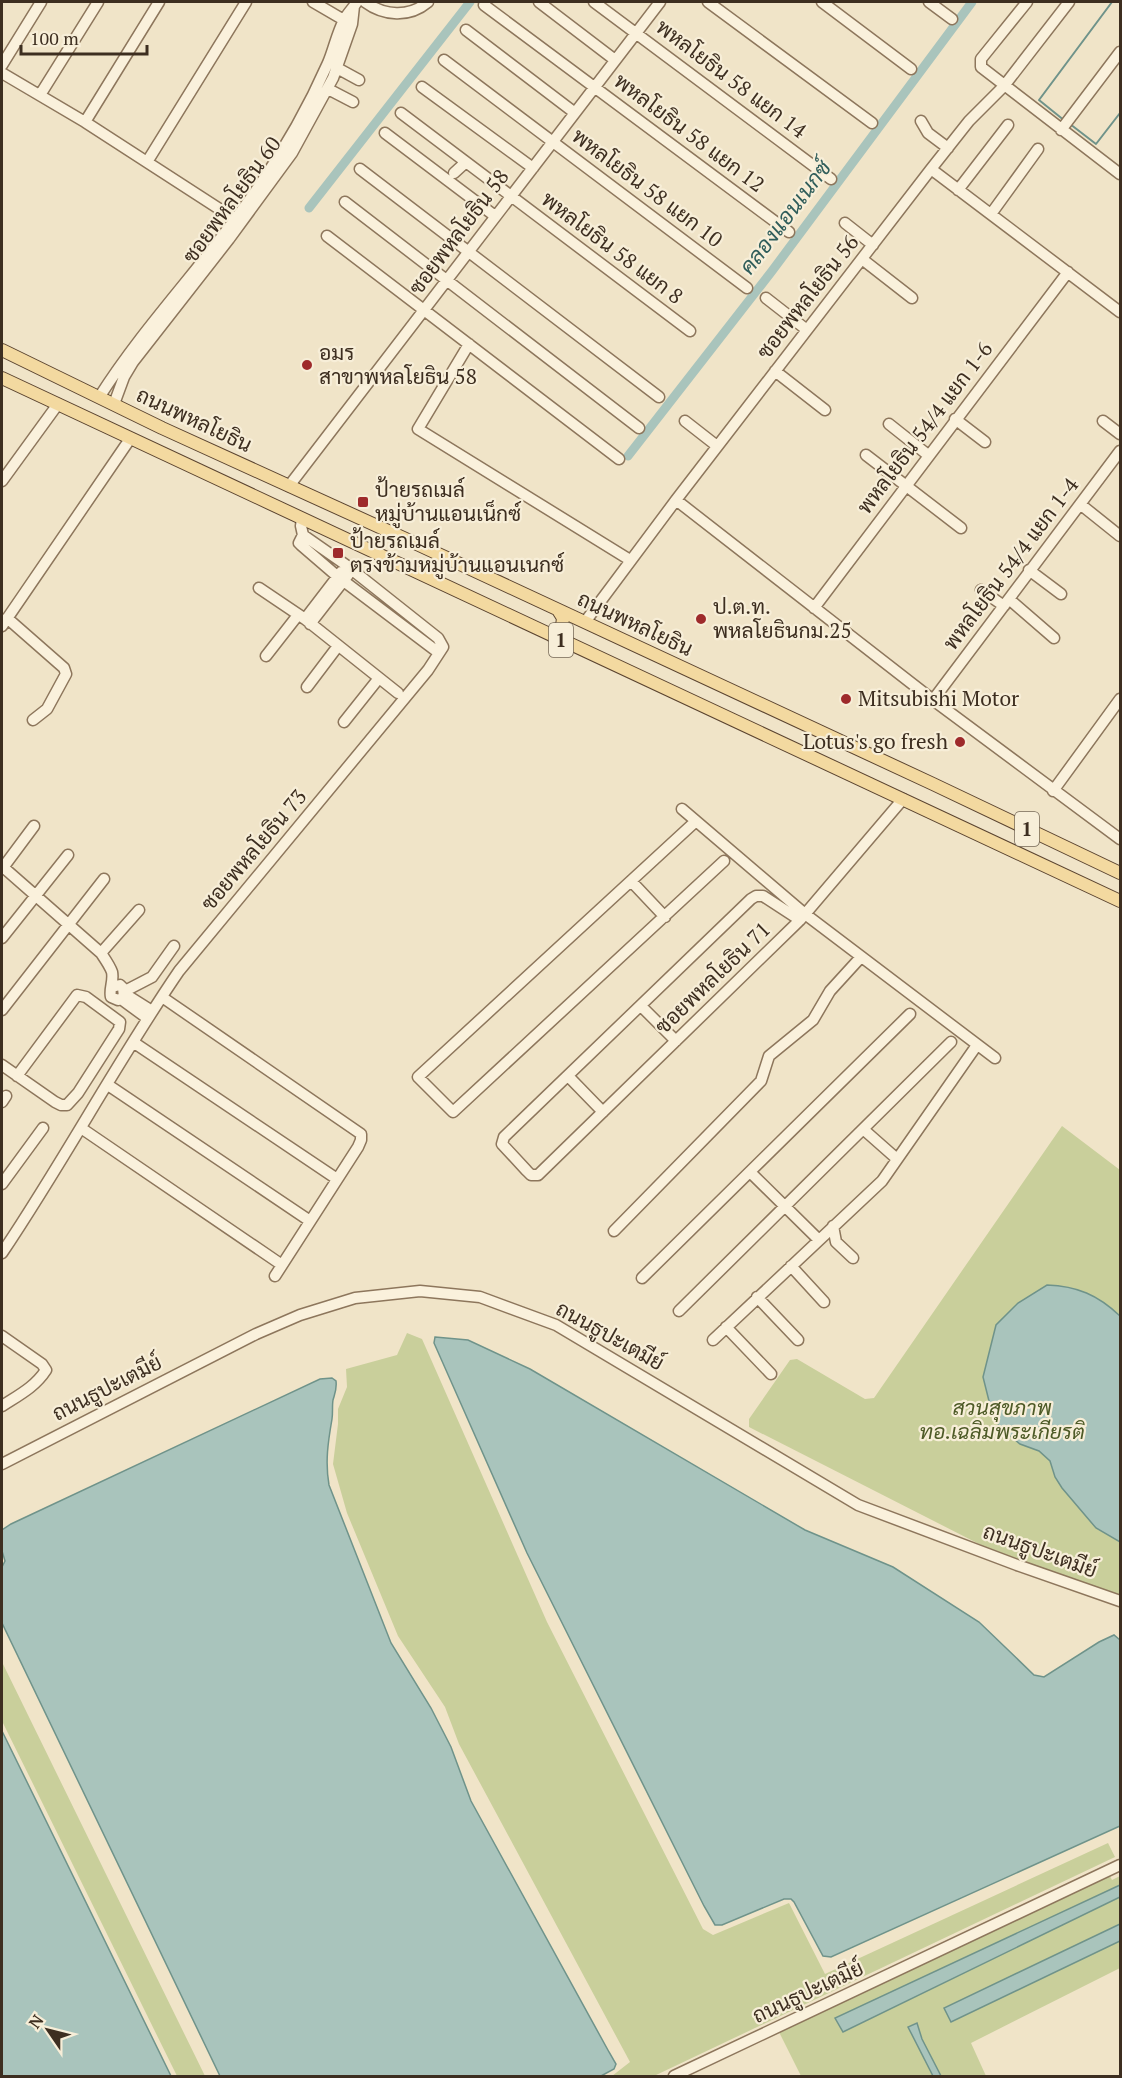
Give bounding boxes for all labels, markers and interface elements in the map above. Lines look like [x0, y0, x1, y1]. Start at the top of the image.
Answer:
street label: พหลโยธิน 58 แยก 14 [651, 12, 813, 145]
scale bar [21, 18, 147, 56]
text: 100 m [30, 26, 79, 50]
street label: พหลโยธิน 58 แยก 12 [609, 66, 771, 198]
street label: พหลโยธิน 58 แยก 10 [567, 121, 729, 253]
street label: ซอยพหลโยธิน 60 [176, 130, 287, 268]
water label: คลองแอนเนกซ์ [732, 151, 839, 280]
street label: ซอยพหลโยธิน 58 [402, 163, 515, 300]
street label: พหลโยธิน 58 แยก 8 [536, 185, 689, 310]
street label: ซอยพหลโยธิน 56 [750, 229, 864, 364]
street label: พหลโยธิน 54/4 แยก 1-6 [850, 335, 998, 519]
place label: อมร สาขาพหลโยธิน 58 [319, 338, 477, 390]
marker: อมร สาขาพหลโยธิน 58 [300, 358, 314, 372]
street label: ถนนพหลโยธิน [132, 380, 257, 458]
street label: พหลโยธิน 54/4 แยก 1-4 [936, 471, 1085, 655]
place label: ป้ายรถเมล์ หมู่บ้านแอนเน็กซ์ [375, 475, 521, 529]
marker: ป้ายรถเมล์ หมู่บ้านแอนเน็กซ์ [356, 495, 370, 509]
place label: ป้ายรถเมล์ ตรงข้ามหมู่บ้านแอนเนกซ์ [350, 526, 564, 580]
marker: ป้ายรถเมล์ ตรงข้ามหมู่บ้านแอนเนกซ์ [331, 546, 345, 560]
street label: ถนนพหลโยธิน [573, 584, 698, 662]
place label: ป.ต.ท. พหลโยธินกม.25 [713, 592, 852, 644]
marker: ป.ต.ท. พหลโยธินกม.25 [694, 612, 708, 626]
road number: 1 [549, 623, 573, 657]
place label: Mitsubishi Motor [858, 684, 1019, 712]
marker: Mitsubishi Motor [839, 692, 853, 706]
place label: Lotus's go fresh [803, 727, 948, 755]
marker: Lotus's go fresh [953, 735, 967, 749]
street label: ซอยพหลโยธิน 73 [194, 783, 312, 916]
road number: 1 [1015, 812, 1039, 846]
street label: ซอยพหลโยธิน 71 [649, 915, 776, 1040]
street label: ถนนธูปะเตมีย์ [550, 1294, 670, 1378]
street label: ถนนธูปะเตมีย์ [47, 1348, 167, 1428]
park label: สวนสุขภาพ ทอ.เฉลิมพระเกียรติ [919, 1393, 1086, 1445]
street label: ถนนธูปะเตมีย์ [979, 1516, 1101, 1586]
street label: ถนนธูปะเตมีย์ [748, 1953, 868, 2031]
north arrow [18, 2000, 78, 2060]
text: N [23, 2010, 48, 2033]

